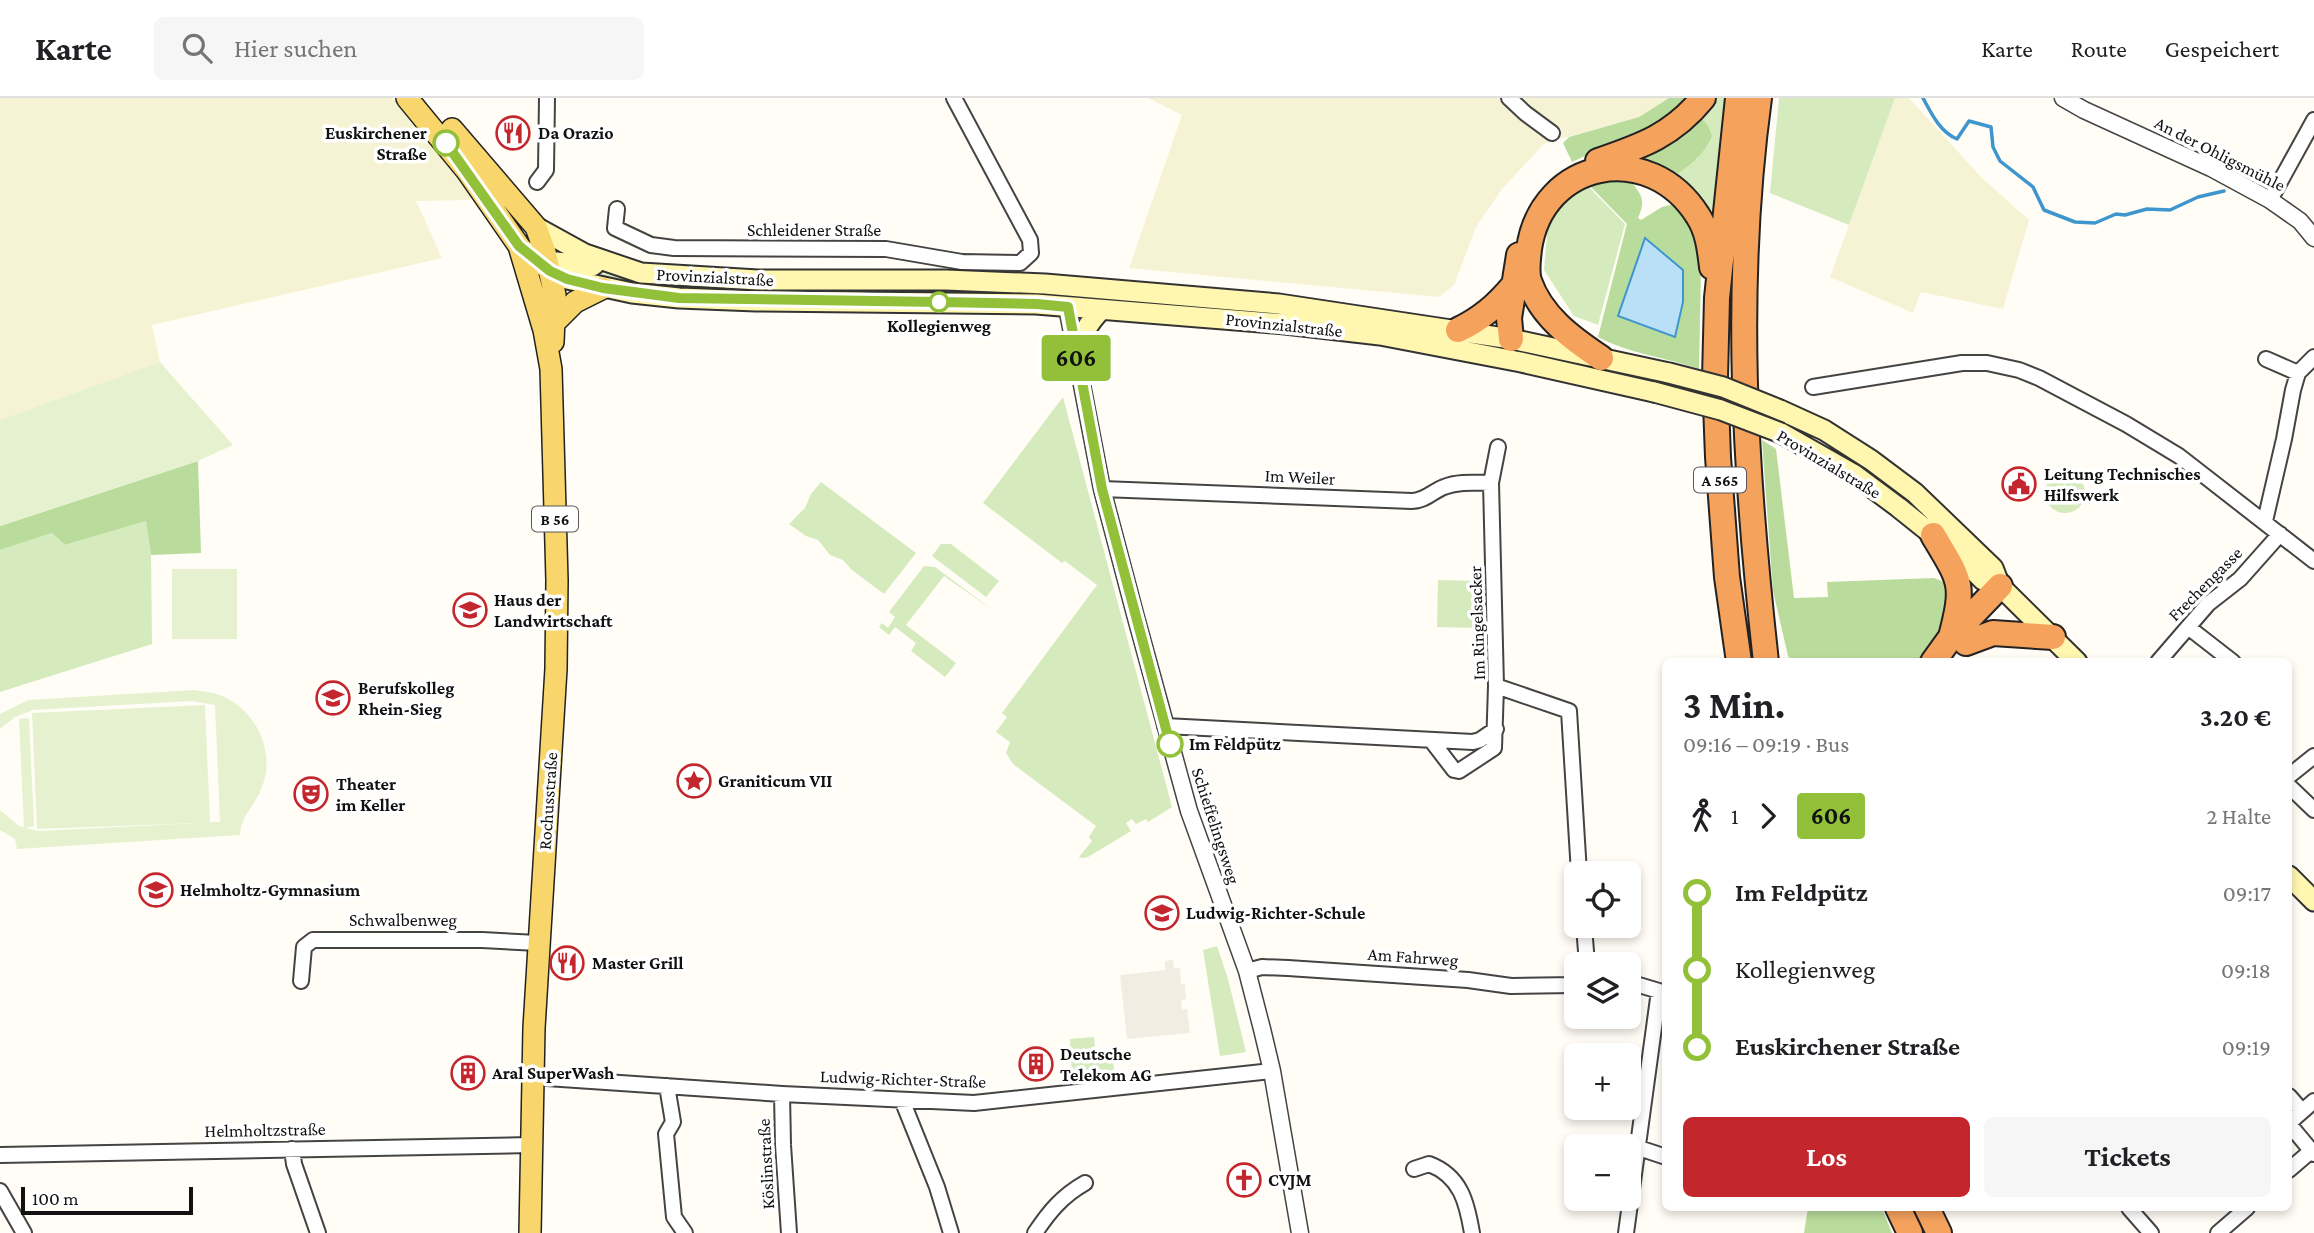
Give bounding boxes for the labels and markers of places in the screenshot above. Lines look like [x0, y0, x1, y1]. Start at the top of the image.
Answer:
restaurant icon: Da Orazio [494, 114, 532, 152]
place label: Euskirchener Straße [325, 123, 427, 164]
place label: Da Orazio [538, 123, 614, 143]
marker: Euskirchener Straße [433, 130, 459, 156]
marker: Kollegienweg [929, 292, 949, 312]
place label: Kollegienweg [887, 316, 991, 336]
place label: Leitung Technisches Hilfswerk [2044, 464, 2201, 505]
public building icon: Leitung Technisches Hilfswerk [2000, 465, 2038, 503]
place label: Haus der Landwirtschaft [494, 590, 613, 631]
school or university icon: Haus der Landwirtschaft [451, 591, 489, 629]
place label: Berufskolleg Rhein-Sieg [358, 678, 454, 719]
school or university icon: Berufskolleg Rhein-Sieg [314, 679, 352, 717]
marker: Im Feldpütz [1157, 731, 1183, 757]
place label: Im Feldpütz [1189, 734, 1281, 754]
place icon: Graniticum VII [675, 762, 713, 800]
place label: Graniticum VII [718, 771, 832, 791]
place label: Theater im Keller [336, 774, 406, 815]
theatre icon: Theater im Keller [292, 775, 330, 813]
school or university icon: Helmholtz-Gymnasium [137, 871, 175, 909]
place label: Helmholtz-Gymnasium [180, 880, 361, 900]
school or university icon: Ludwig-Richter-Schule [1143, 894, 1181, 932]
place label: Ludwig-Richter-Schule [1186, 903, 1365, 923]
restaurant icon: Master Grill [548, 944, 586, 982]
place label: Master Grill [592, 953, 684, 973]
place label: Deutsche Telekom AG [1060, 1044, 1152, 1085]
building icon: Deutsche Telekom AG [1017, 1045, 1055, 1083]
building icon: Aral SuperWash [449, 1054, 487, 1092]
place label: Aral SuperWash [491, 1063, 615, 1083]
church icon: CVJM [1225, 1161, 1263, 1199]
place label: CVJM [1268, 1170, 1312, 1190]

